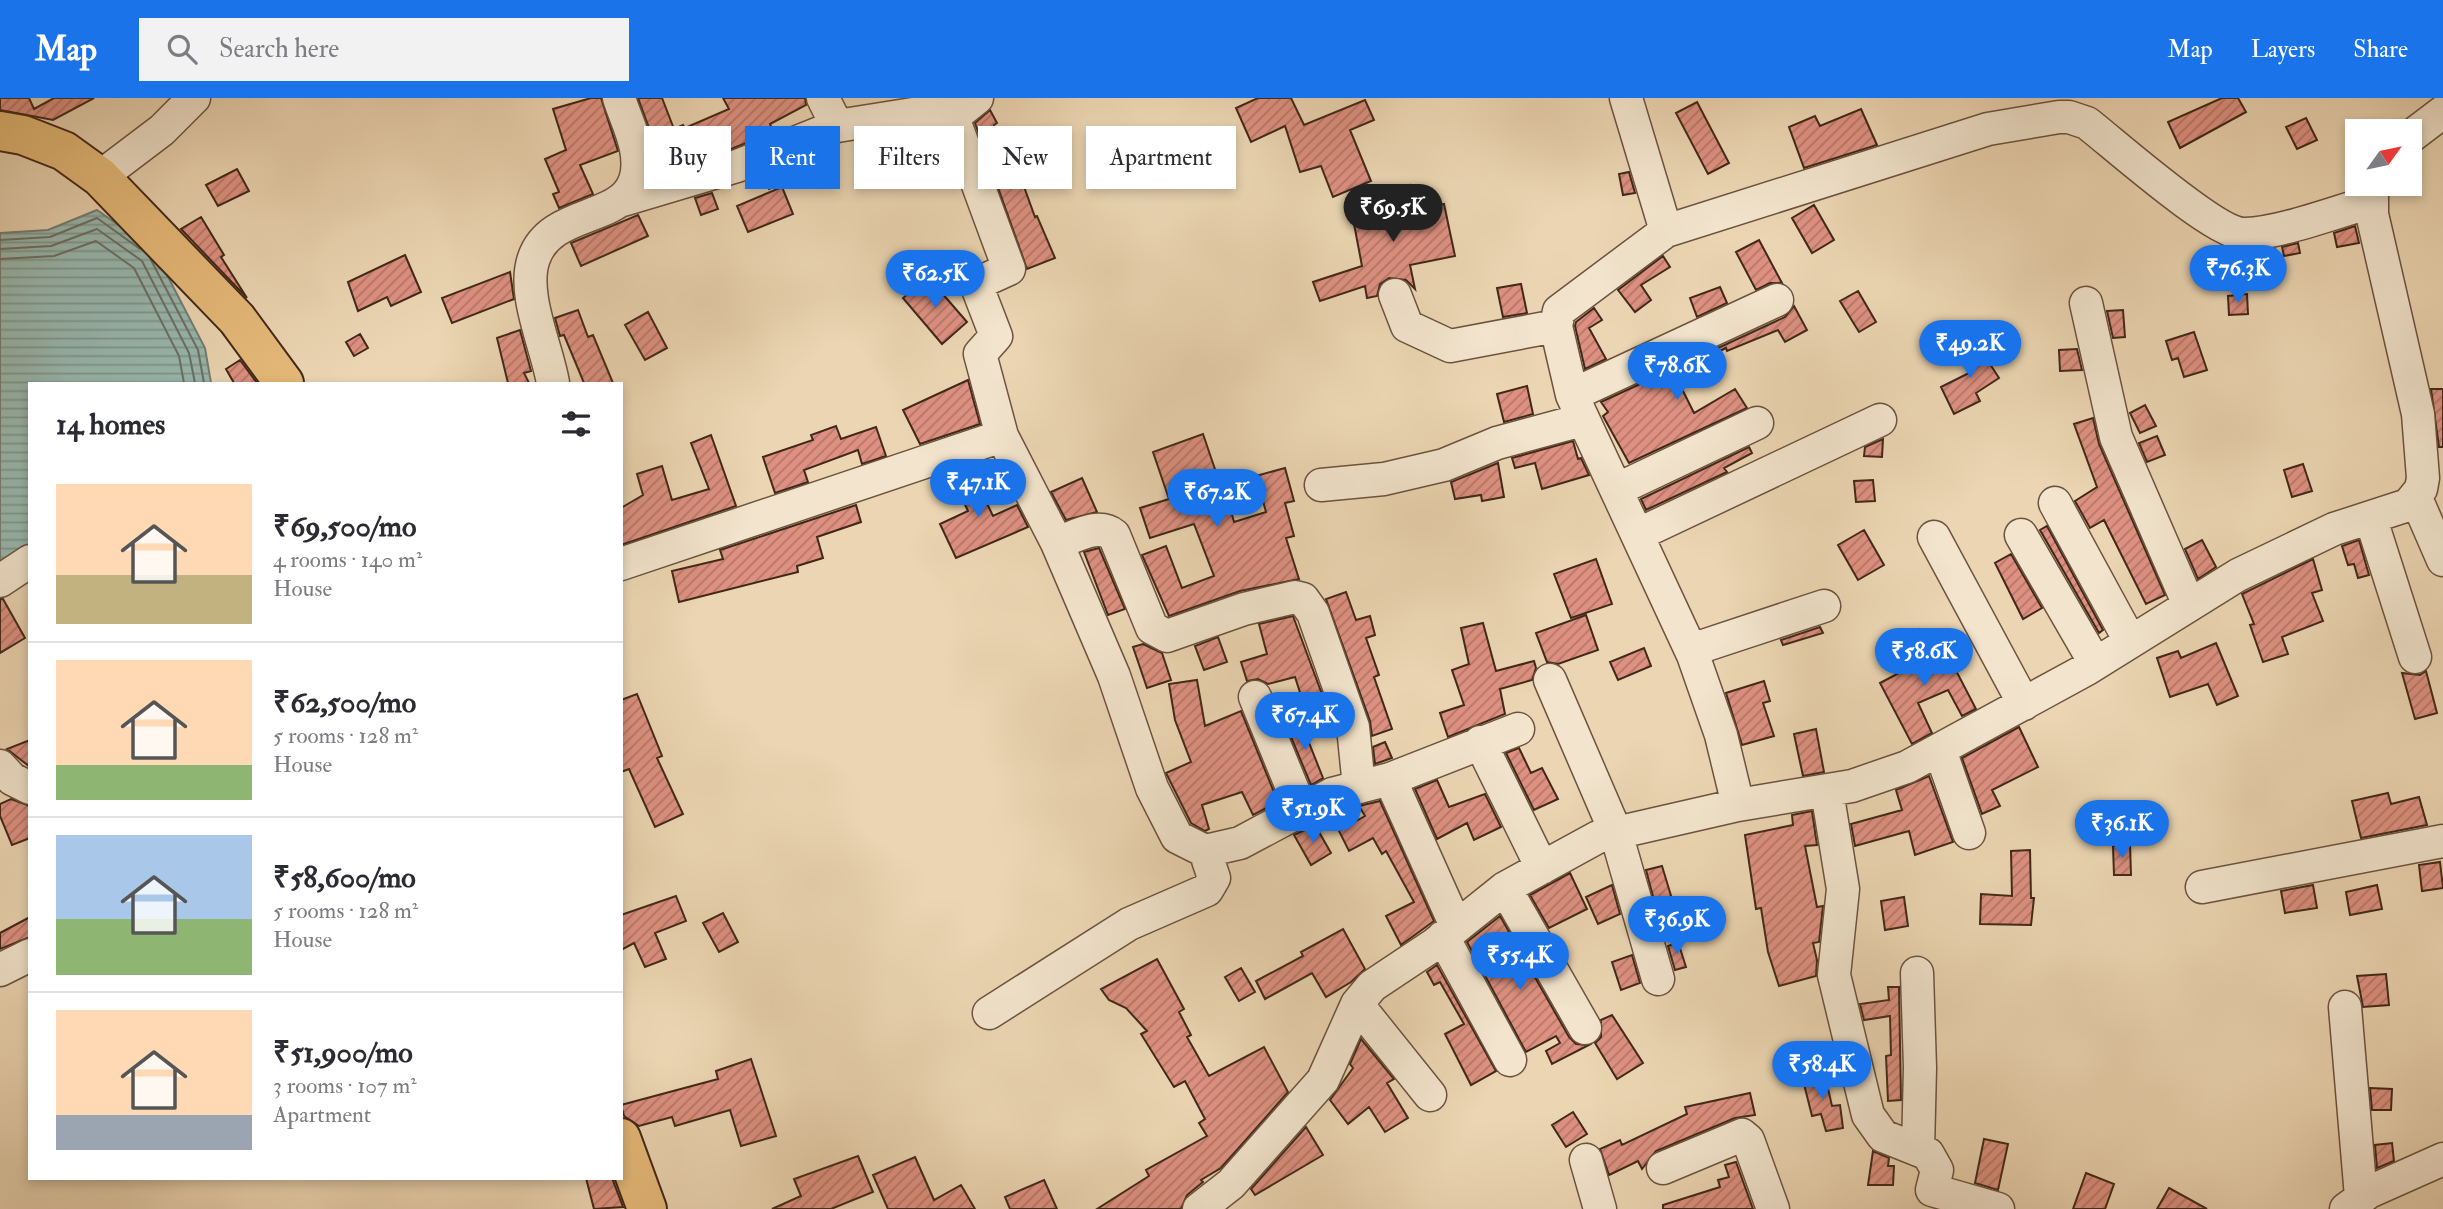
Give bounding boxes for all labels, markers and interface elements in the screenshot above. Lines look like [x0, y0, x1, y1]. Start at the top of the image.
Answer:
search box [139, 18, 629, 81]
text: Map [35, 29, 97, 70]
icon: search [163, 30, 201, 68]
text: Search here [219, 33, 339, 65]
text: Map [2168, 34, 2213, 65]
text: Layers [2251, 34, 2315, 65]
text: Share [2353, 34, 2408, 65]
north arrow [2345, 119, 2422, 196]
map controls [2345, 119, 2422, 196]
chip: Buy [644, 126, 731, 189]
chip: Rent [745, 126, 840, 189]
chip: Filters [854, 126, 964, 189]
chip: New [978, 126, 1072, 189]
chip: Apartment [1086, 126, 1236, 189]
pin: ₹69.5K [1336, 184, 1450, 244]
text: ₹69.5K [1360, 192, 1426, 221]
pin: ₹76.3K [2181, 246, 2295, 305]
pin: ₹62.5K [878, 250, 992, 310]
text: ₹76.3K [2206, 253, 2270, 282]
text: ₹62.5K [902, 258, 968, 287]
pin: ₹49.2K [1913, 320, 2027, 380]
text: ₹49.2K [1935, 328, 2005, 357]
pin: ₹78.6K [1620, 342, 1734, 402]
text: ₹78.6K [1644, 350, 1710, 379]
icon: filters [557, 405, 595, 443]
text: 14 homes [56, 406, 165, 443]
pin: ₹47.1K [921, 460, 1035, 519]
text: ₹47.1K [946, 467, 1010, 496]
pin: ₹67.2K [1160, 470, 1274, 529]
text: ₹67.2K [1184, 477, 1251, 506]
text: ₹69,500/mo [273, 508, 416, 545]
icon: home [112, 512, 196, 596]
text: 4 rooms · 140 m² [273, 545, 422, 574]
text: House [273, 574, 332, 603]
pin: ₹58.6K [1867, 628, 1981, 688]
text: ₹58.6K [1891, 636, 1957, 665]
text: ₹62,500/mo [273, 684, 416, 721]
icon: home [112, 688, 196, 772]
pin: ₹67.4K [1248, 692, 1362, 752]
text: ₹67.4K [1271, 700, 1339, 729]
text: 5 rooms · 128 m² [273, 721, 418, 750]
text: House [273, 750, 332, 779]
pin: ₹51.9K [1256, 786, 1370, 845]
text: ₹51.9K [1281, 793, 1345, 822]
pin: ₹36.1K [2065, 800, 2179, 860]
text: ₹36.1K [2091, 808, 2153, 837]
text: ₹58,600/mo [273, 859, 416, 896]
icon: home [112, 863, 196, 947]
text: 5 rooms · 128 m² [273, 896, 418, 925]
pin: ₹36.9K [1620, 896, 1734, 956]
text: ₹36.9K [1644, 904, 1710, 933]
text: House [273, 925, 332, 954]
pin: ₹55.4K [1463, 932, 1577, 992]
text: ₹55.4K [1487, 940, 1553, 969]
text: ₹51,900/mo [273, 1034, 413, 1071]
icon: home [112, 1038, 196, 1122]
pin: ₹58.4K [1765, 1042, 1879, 1101]
text: ₹58.4K [1788, 1049, 1856, 1078]
text: 3 rooms · 107 m² [273, 1071, 417, 1100]
text: Apartment [273, 1100, 371, 1129]

